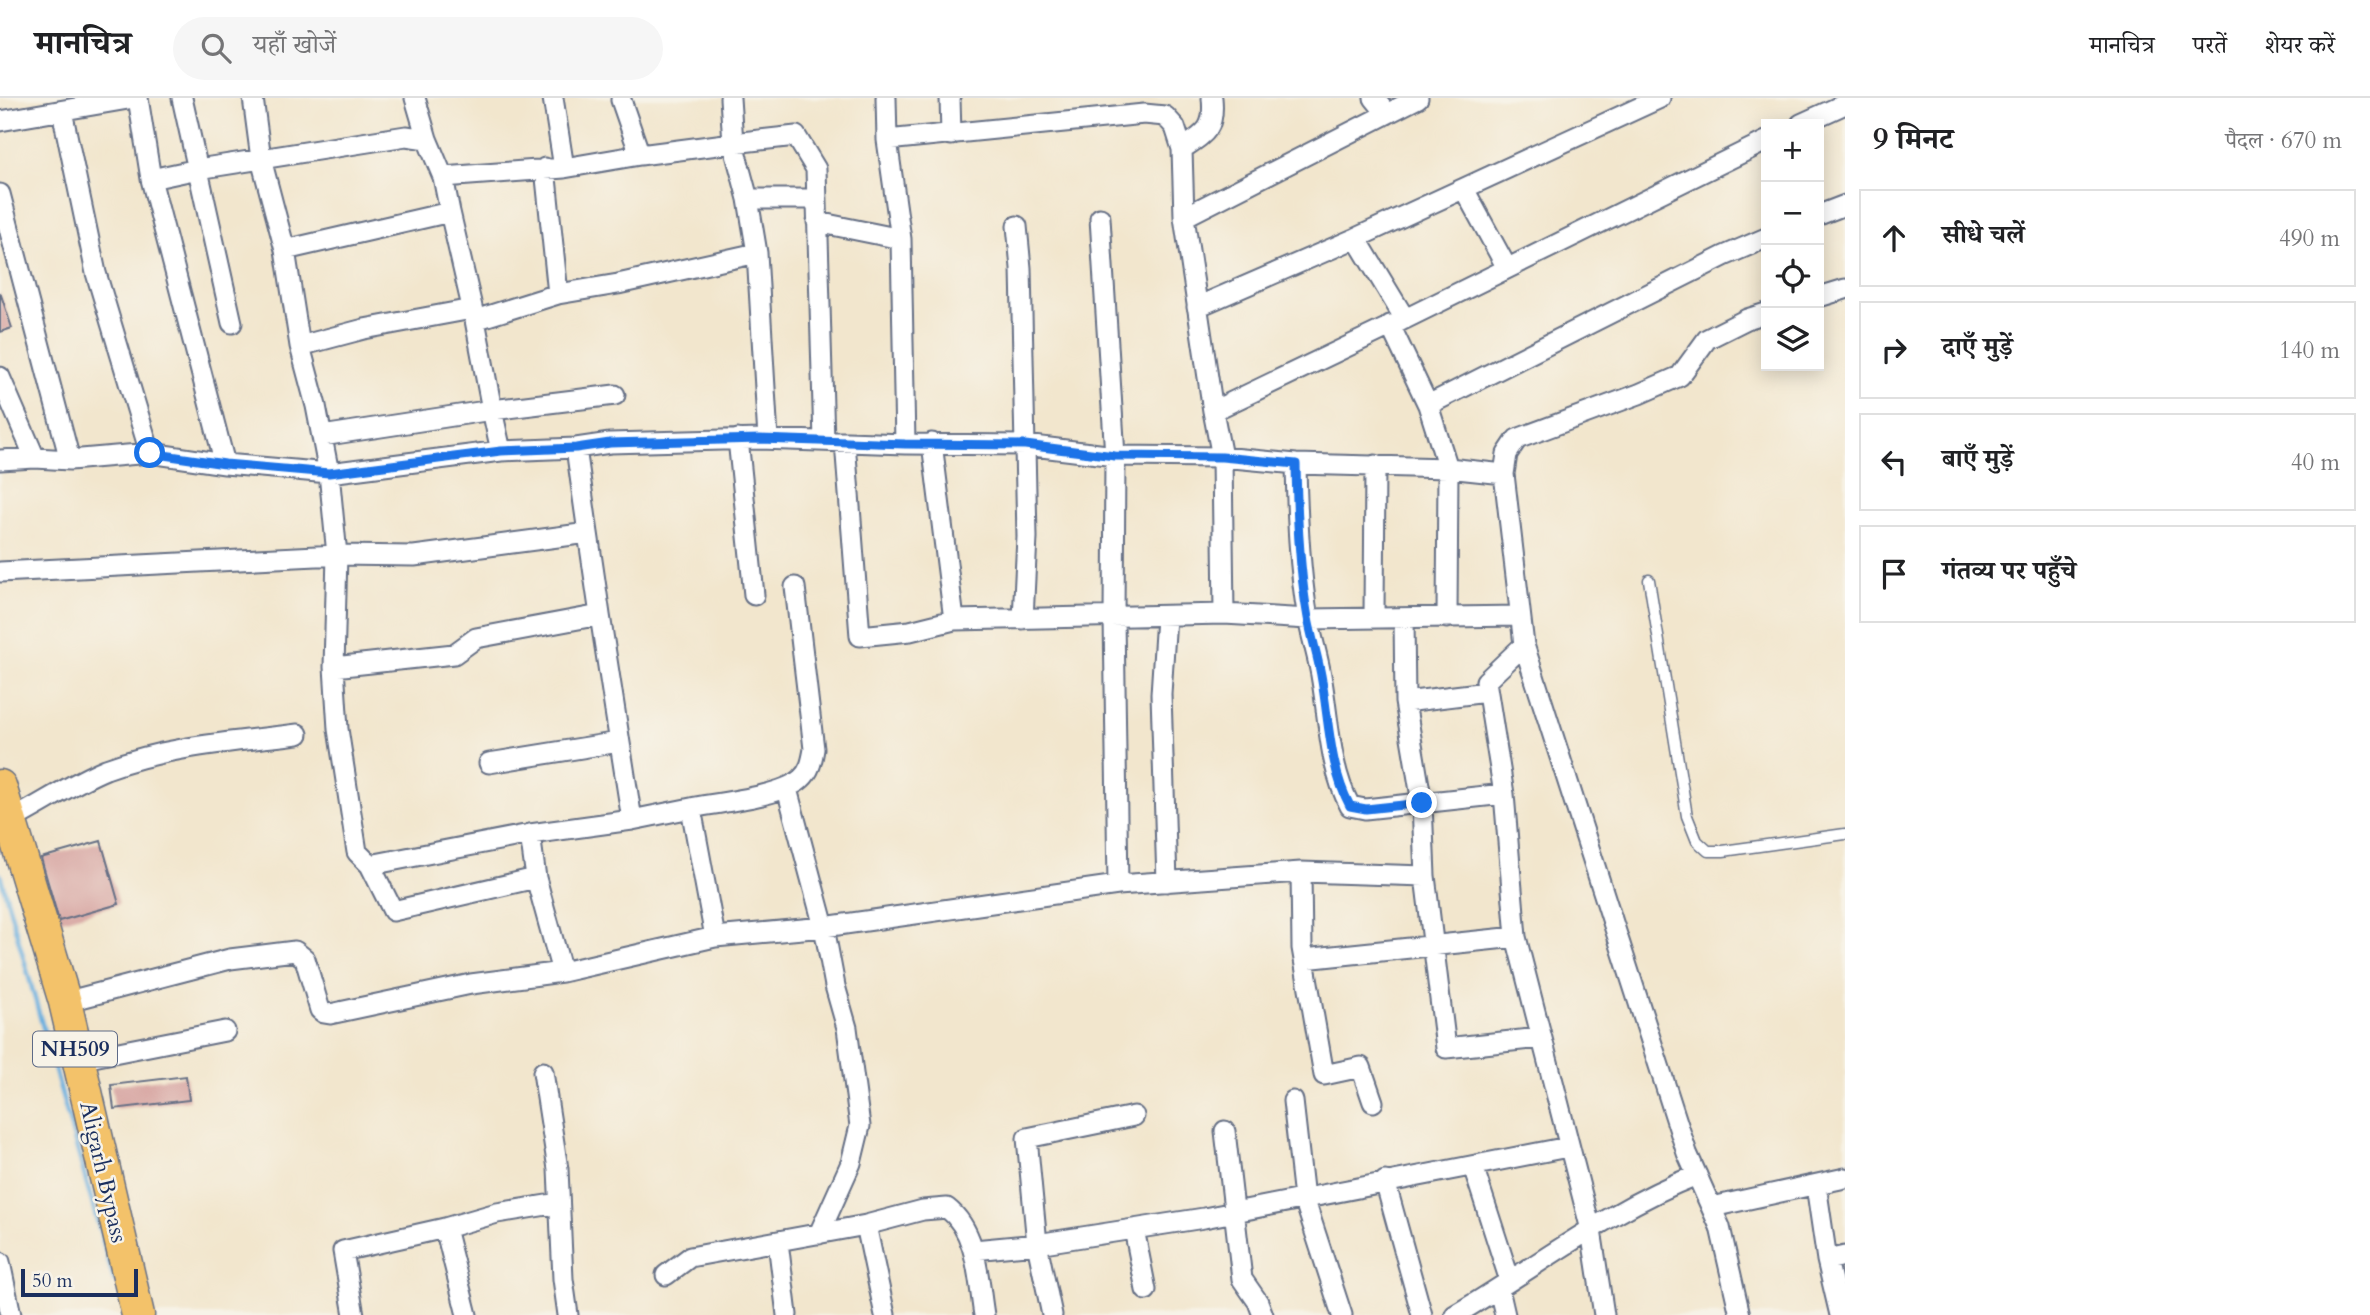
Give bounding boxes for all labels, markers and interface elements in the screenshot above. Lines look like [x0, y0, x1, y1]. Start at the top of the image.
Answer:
search box [173, 17, 663, 80]
text: मानचित्र [35, 21, 131, 66]
text: यहाँ खोजें [253, 27, 336, 62]
icon: search [197, 29, 235, 67]
text: मानचित्र [2090, 29, 2155, 62]
text: परतें [2193, 29, 2227, 62]
text: शेयर करें [2265, 29, 2335, 62]
map controls [1761, 119, 1824, 371]
button: + [1761, 119, 1824, 182]
text: 9 मिनट [1873, 119, 1953, 160]
text: पैदल · 670 m [2225, 125, 2342, 156]
button: − [1761, 182, 1824, 245]
text: सीधे चलें [1942, 217, 2024, 252]
icon: ahead [1875, 219, 1913, 257]
text: 490 m [2279, 223, 2340, 254]
button: locate [1761, 245, 1824, 308]
button: layers [1761, 308, 1824, 371]
text: दाएँ मुड़ें [1942, 329, 2013, 364]
icon: right [1875, 331, 1913, 369]
text: 140 m [2279, 335, 2340, 366]
route start [134, 437, 165, 468]
text: बाएँ मुड़ें [1942, 441, 2013, 476]
icon: left [1875, 443, 1913, 481]
text: 40 m [2291, 447, 2340, 478]
text: गंतव्य पर पहुँचे [1942, 553, 2076, 588]
icon: arrive [1875, 555, 1913, 593]
route end [1406, 787, 1437, 818]
road number: NH509 [33, 1032, 117, 1066]
street label: Aligarh Bypass [72, 1098, 135, 1246]
scale bar [21, 1266, 138, 1298]
text: 50 m [32, 1268, 73, 1294]

